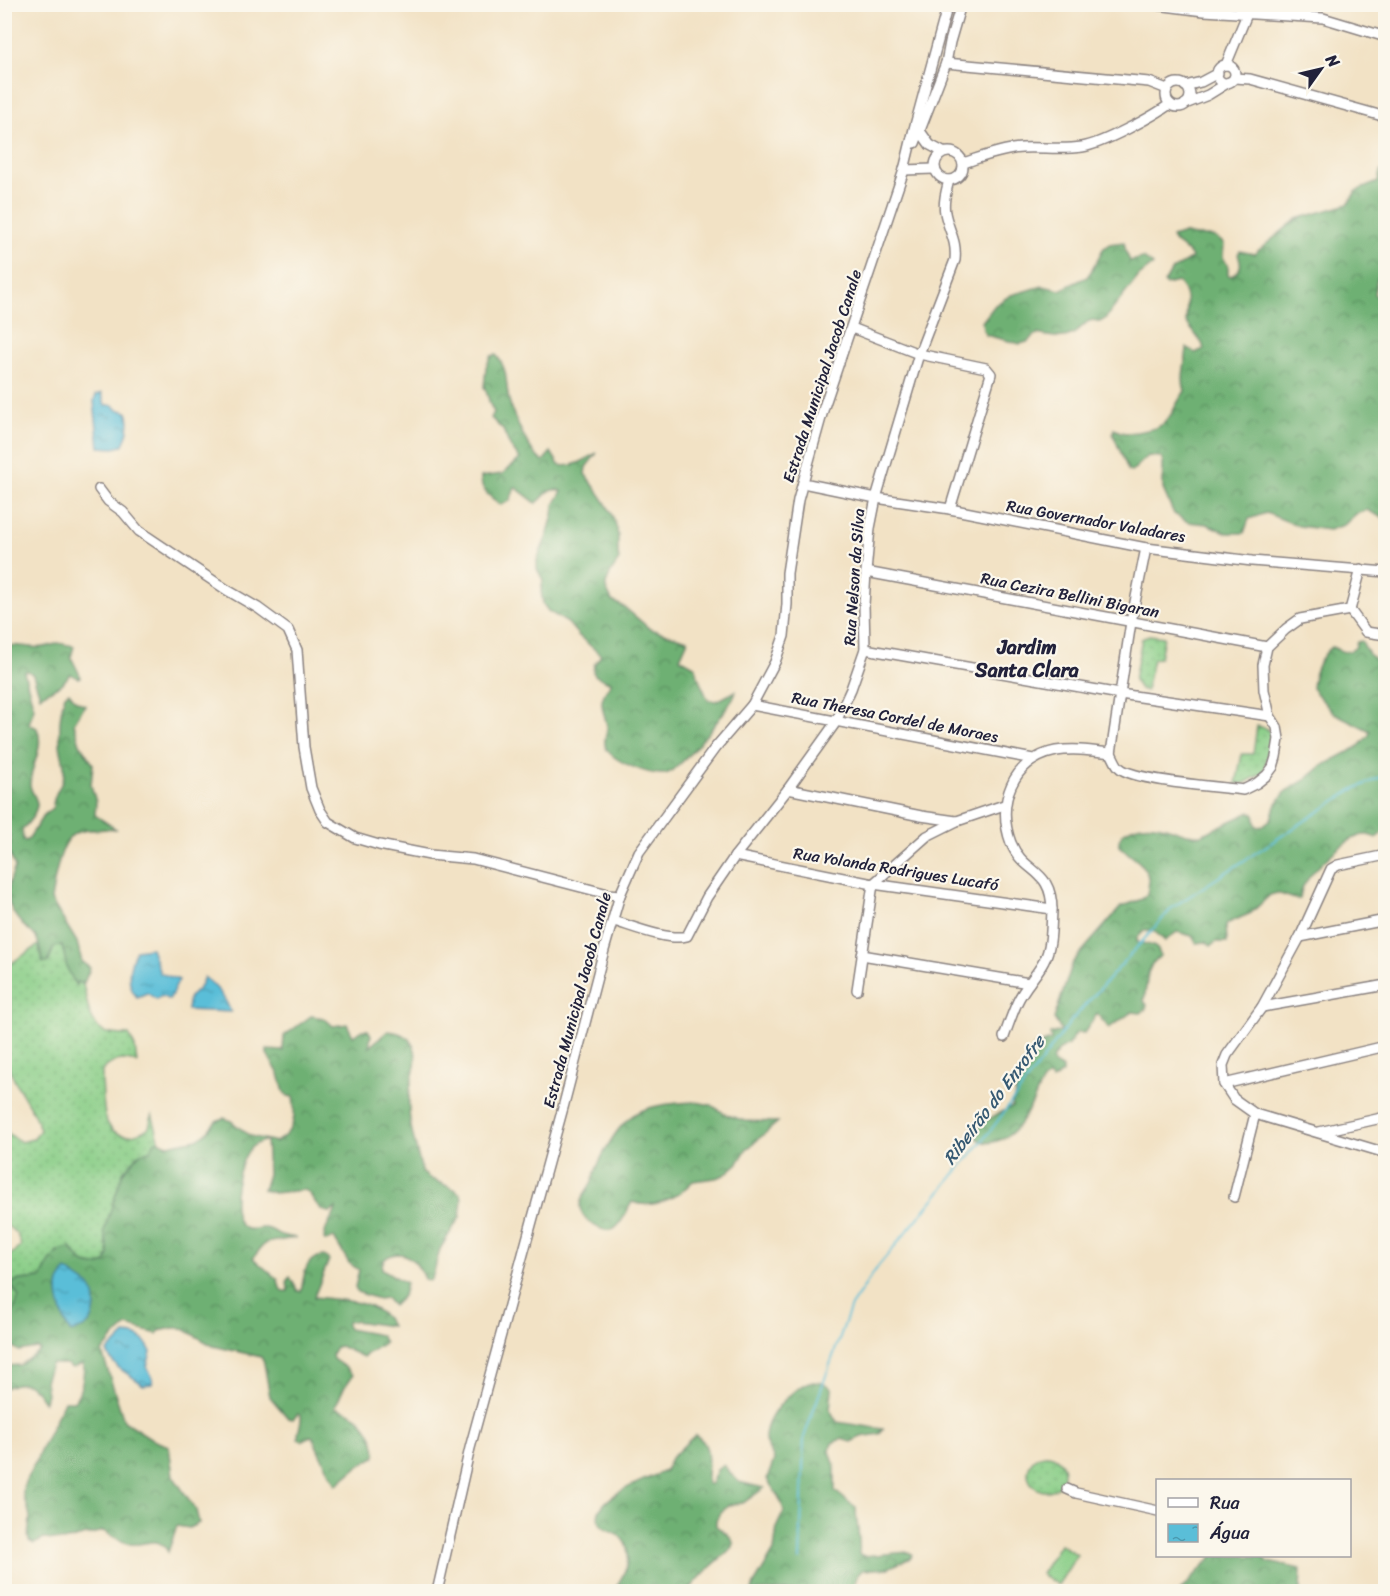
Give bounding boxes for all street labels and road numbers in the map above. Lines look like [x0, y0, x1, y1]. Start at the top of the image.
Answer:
street label: Estrada Municipal Jacob Canale [774, 266, 870, 486]
street label: Rua Governador Valadares [1004, 491, 1188, 551]
street label: Rua Nelson da Silva [835, 507, 873, 647]
street label: Rua Cezira Bellini Bigaran [978, 563, 1162, 627]
street label: Rua Theresa Cordel de Moraes [789, 683, 1001, 751]
street label: Rua Yolanda Rodrigues Lucafó [791, 838, 1001, 900]
street label: Estrada Municipal Jacob Canale [534, 889, 620, 1111]

